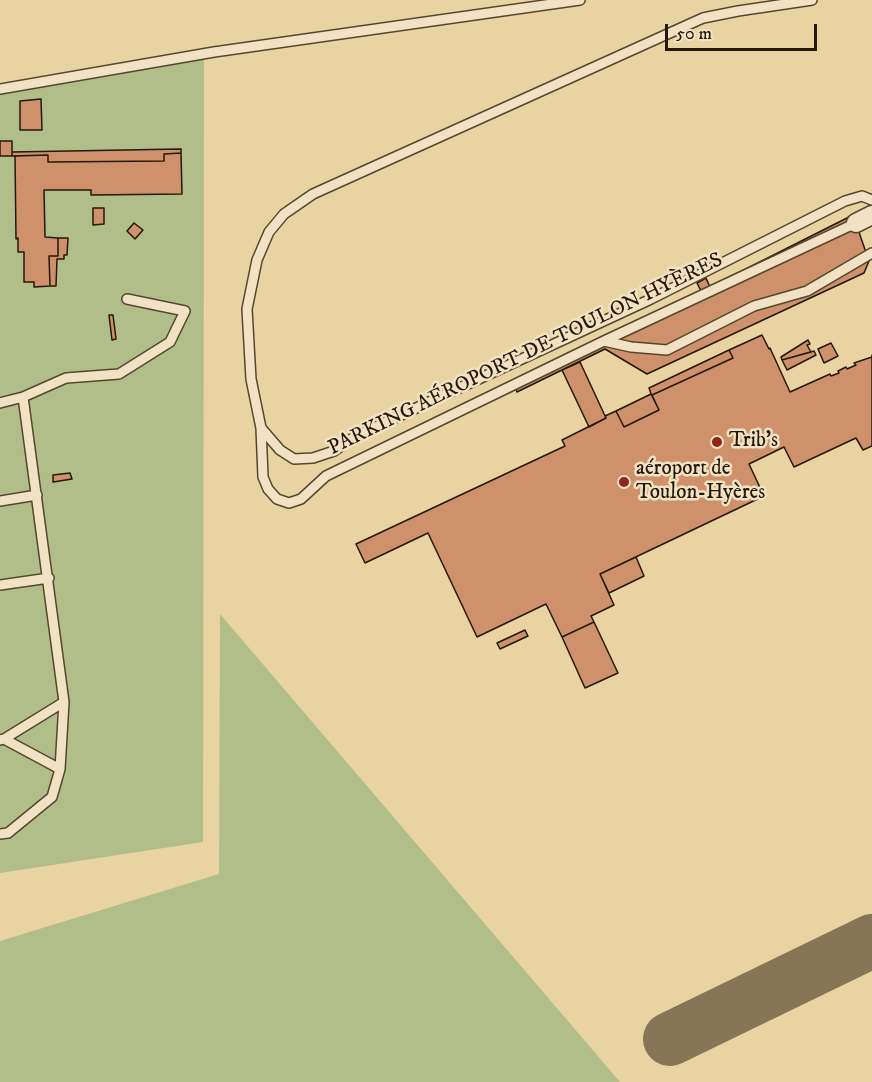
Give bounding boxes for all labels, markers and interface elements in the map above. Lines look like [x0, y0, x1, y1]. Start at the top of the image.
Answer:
scale bar [668, 12, 820, 50]
text: 50 m [676, 23, 712, 45]
street label: PARKING AÉROPORT DE TOULON HYÈRES [325, 248, 727, 462]
place label: Trib's [729, 429, 778, 455]
marker: Trib's [710, 435, 724, 449]
place label: aéroport de Toulon-Hyères [636, 457, 765, 507]
marker: aéroport de Toulon-Hyères [617, 475, 631, 489]

